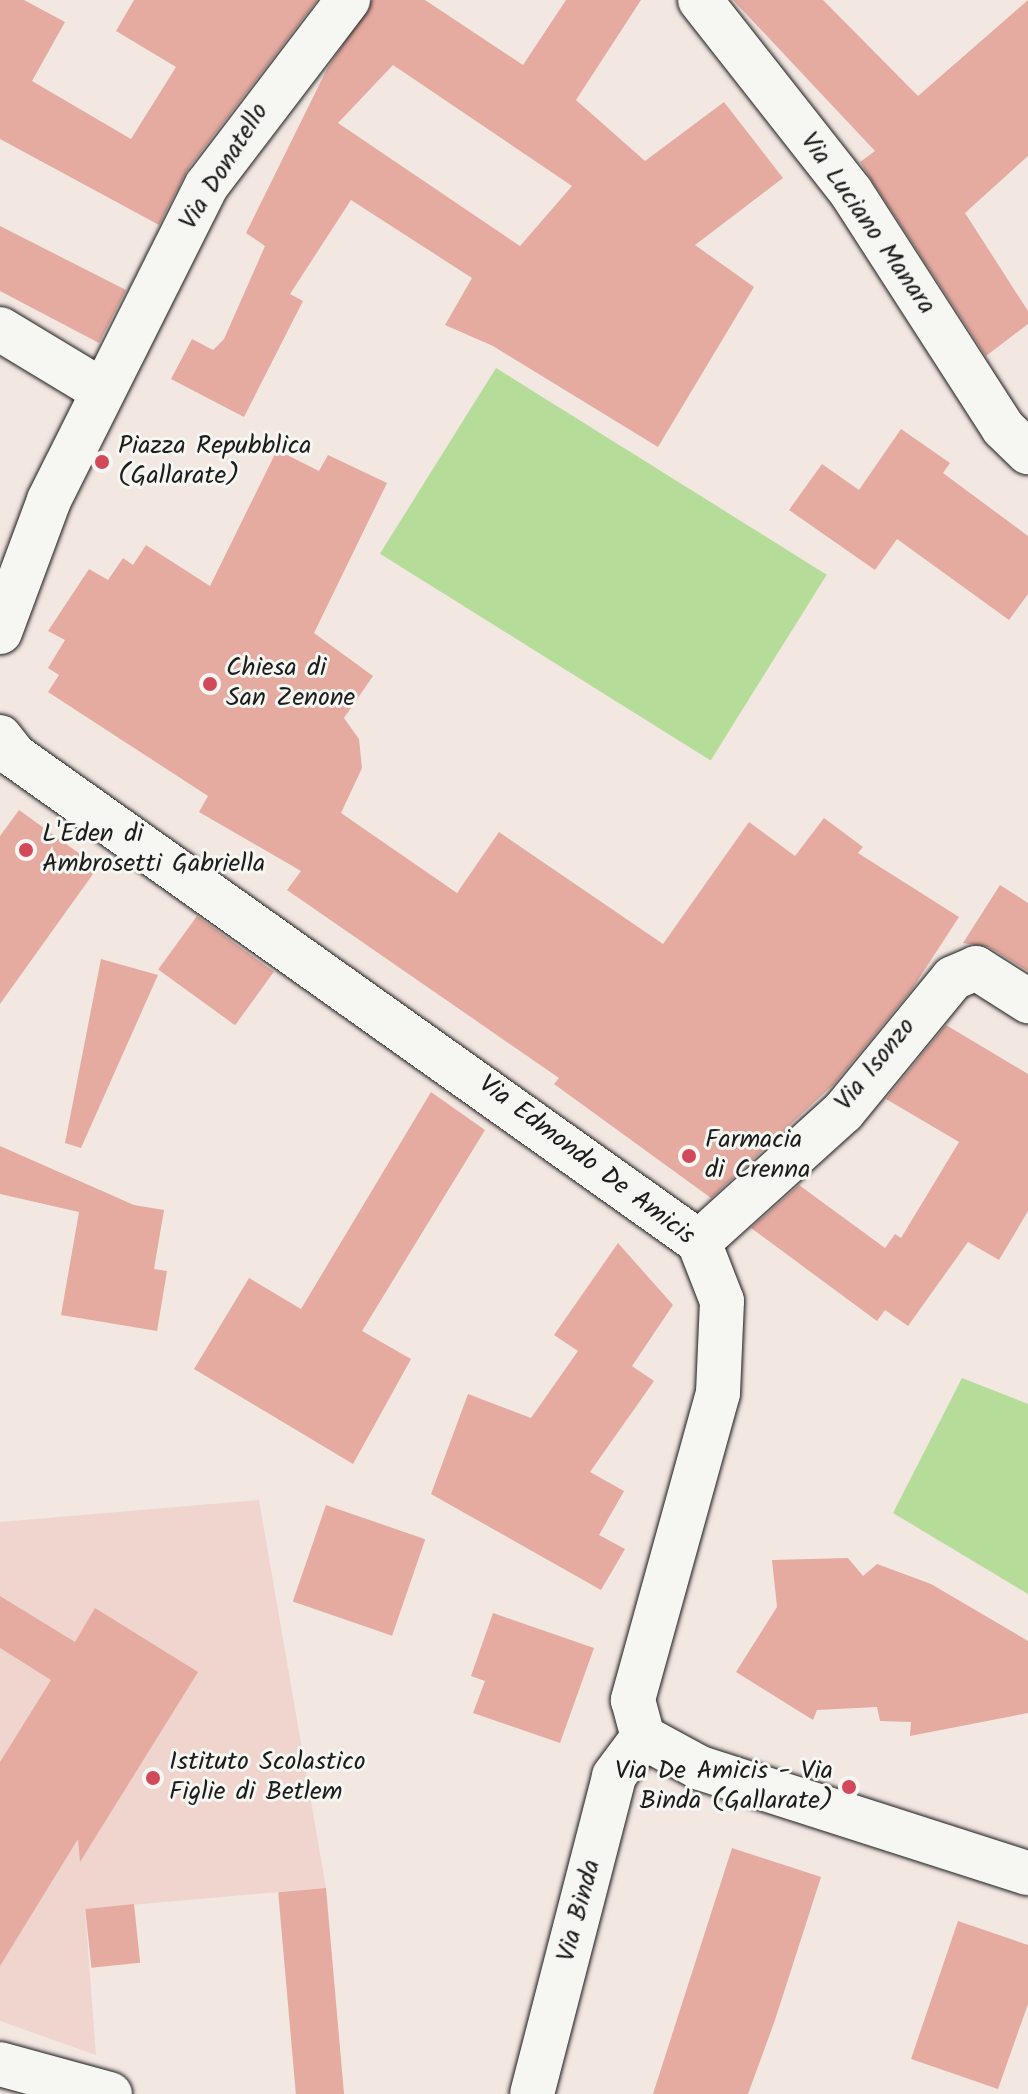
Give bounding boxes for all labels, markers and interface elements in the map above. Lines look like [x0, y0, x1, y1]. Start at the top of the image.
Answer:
street label: Via Donatello [174, 98, 276, 236]
street label: Via Luciano Manara [793, 127, 941, 321]
place label: Piazza Repubblica (Gallarate) [118, 431, 311, 492]
marker: Piazza Repubblica (Gallarate) [93, 453, 111, 471]
place label: Chiesa di San Zenone [226, 653, 355, 714]
marker: Chiesa di San Zenone [201, 675, 219, 693]
place label: L'Eden di Ambrosetti Gabriella [42, 819, 265, 880]
marker: L'Eden di Ambrosetti Gabriella [17, 841, 35, 859]
street label: Via Isonzo [829, 1012, 923, 1118]
street label: Via Edmondo De Amicis [472, 1069, 700, 1253]
place label: Farmacia di Crenna [705, 1125, 810, 1186]
marker: Farmacia di Crenna [680, 1147, 698, 1165]
place label: Istituto Scolastico Figlie di Betlem [169, 1747, 366, 1808]
place label: Via De Amicis - Via Binda (Gallarate) [615, 1756, 833, 1818]
marker: Istituto Scolastico Figlie di Betlem [144, 1769, 162, 1787]
marker: Via De Amicis - Via Binda (Gallarate) [840, 1778, 858, 1796]
street label: Via Binda [551, 1857, 609, 1965]

